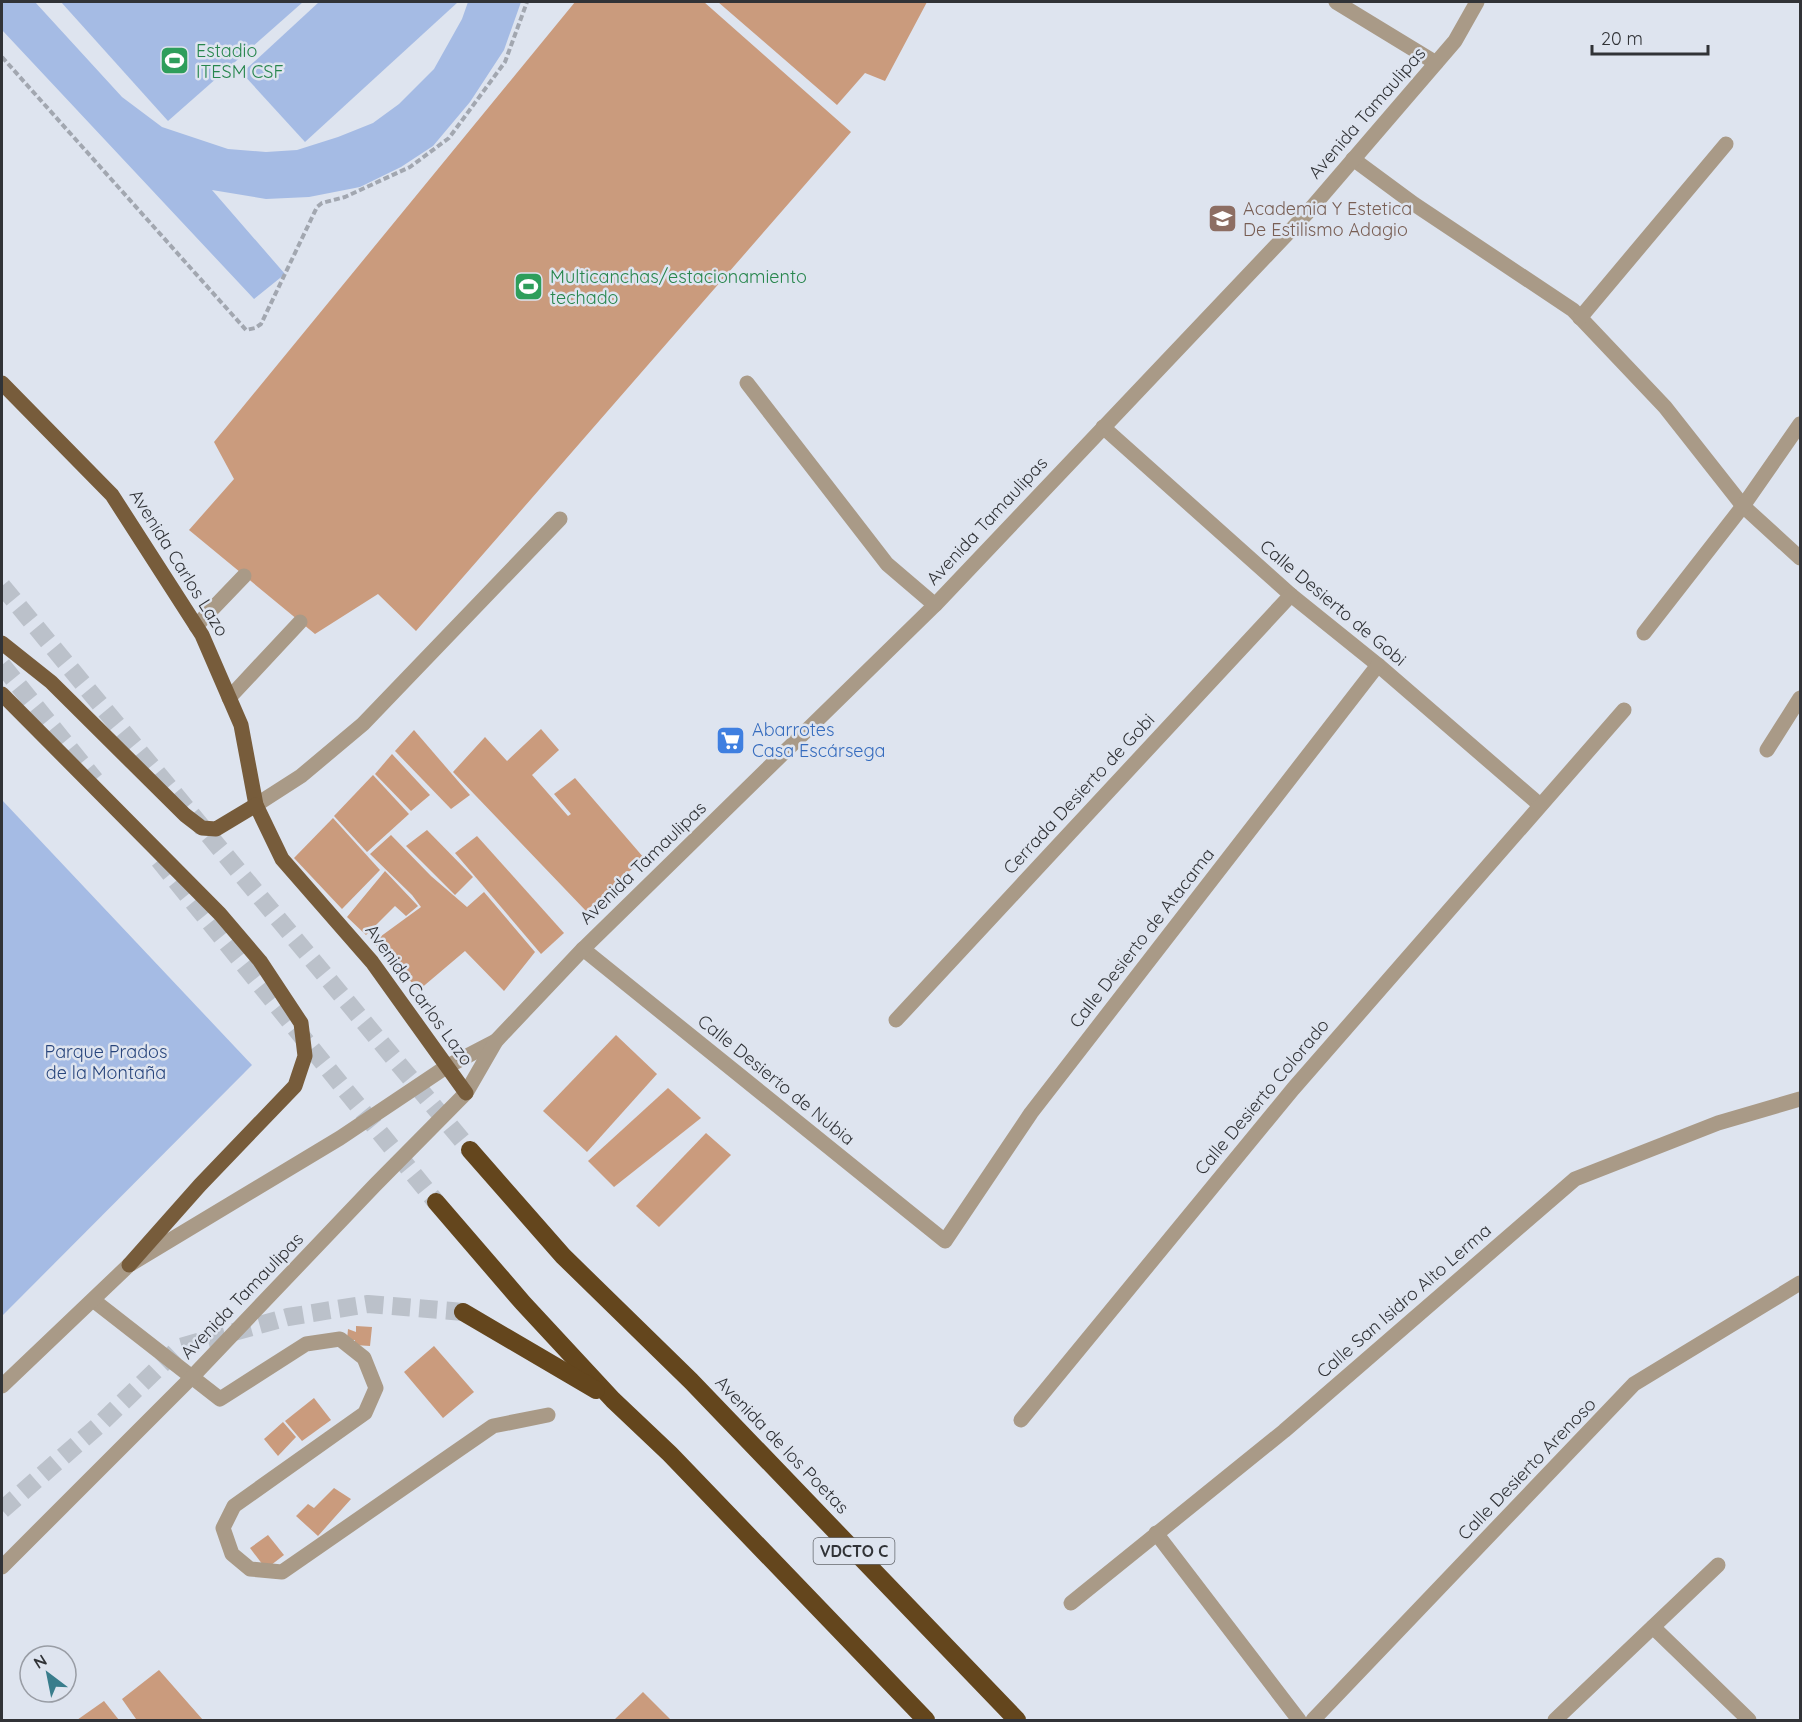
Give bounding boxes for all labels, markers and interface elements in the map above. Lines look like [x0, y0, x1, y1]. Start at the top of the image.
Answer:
scale bar [1592, 18, 1708, 56]
text: 20 m [1601, 27, 1643, 50]
place label: Estadio ITESM CSF [196, 39, 284, 83]
street label: Avenida Tamaulipas [1303, 42, 1430, 183]
sports icon: Estadio ITESM CSF [159, 45, 191, 77]
place label: Academia Y Estetica De Estilismo Adagio [1243, 197, 1412, 241]
school or university icon: Academia Y Estetica De Estilismo Adagio [1206, 203, 1238, 235]
place label: Multicanchas/estacionamiento techado [550, 265, 807, 309]
sports icon: Multicanchas/estacionamiento techado [513, 271, 545, 303]
street label: Avenida Tamaulipas [921, 452, 1052, 590]
street label: Avenida Carlos Lazo [125, 485, 234, 641]
street label: Calle Desierto de Gobi [1255, 535, 1411, 671]
street label: Cerrada Desierto de Gobi [998, 708, 1159, 879]
place label: Abarrotes Casa Escársega [752, 718, 885, 762]
supermarket icon: Abarrotes Casa Escársega [715, 724, 747, 756]
street label: Avenida Tamaulipas [574, 796, 711, 929]
street label: Calle Desierto de Atacama [1064, 843, 1219, 1032]
street label: Avenida Carlos Lazo [360, 919, 478, 1070]
street label: Calle Desierto de Nubia [693, 1009, 859, 1150]
street label: Calle Desierto Colorado [1189, 1014, 1334, 1180]
park label: Parque Prados de la Montaña [45, 1040, 167, 1084]
street label: Calle San Isidro Alto Lerma [1312, 1219, 1496, 1383]
street label: Avenida Tamaulipas [175, 1227, 308, 1364]
street label: Avenida de los Poetas [711, 1371, 854, 1518]
street label: Calle Desierto Arenoso [1453, 1393, 1601, 1545]
road number: VDCTO C [814, 1538, 894, 1564]
north arrow [18, 1644, 78, 1704]
text: N [30, 1650, 50, 1673]

